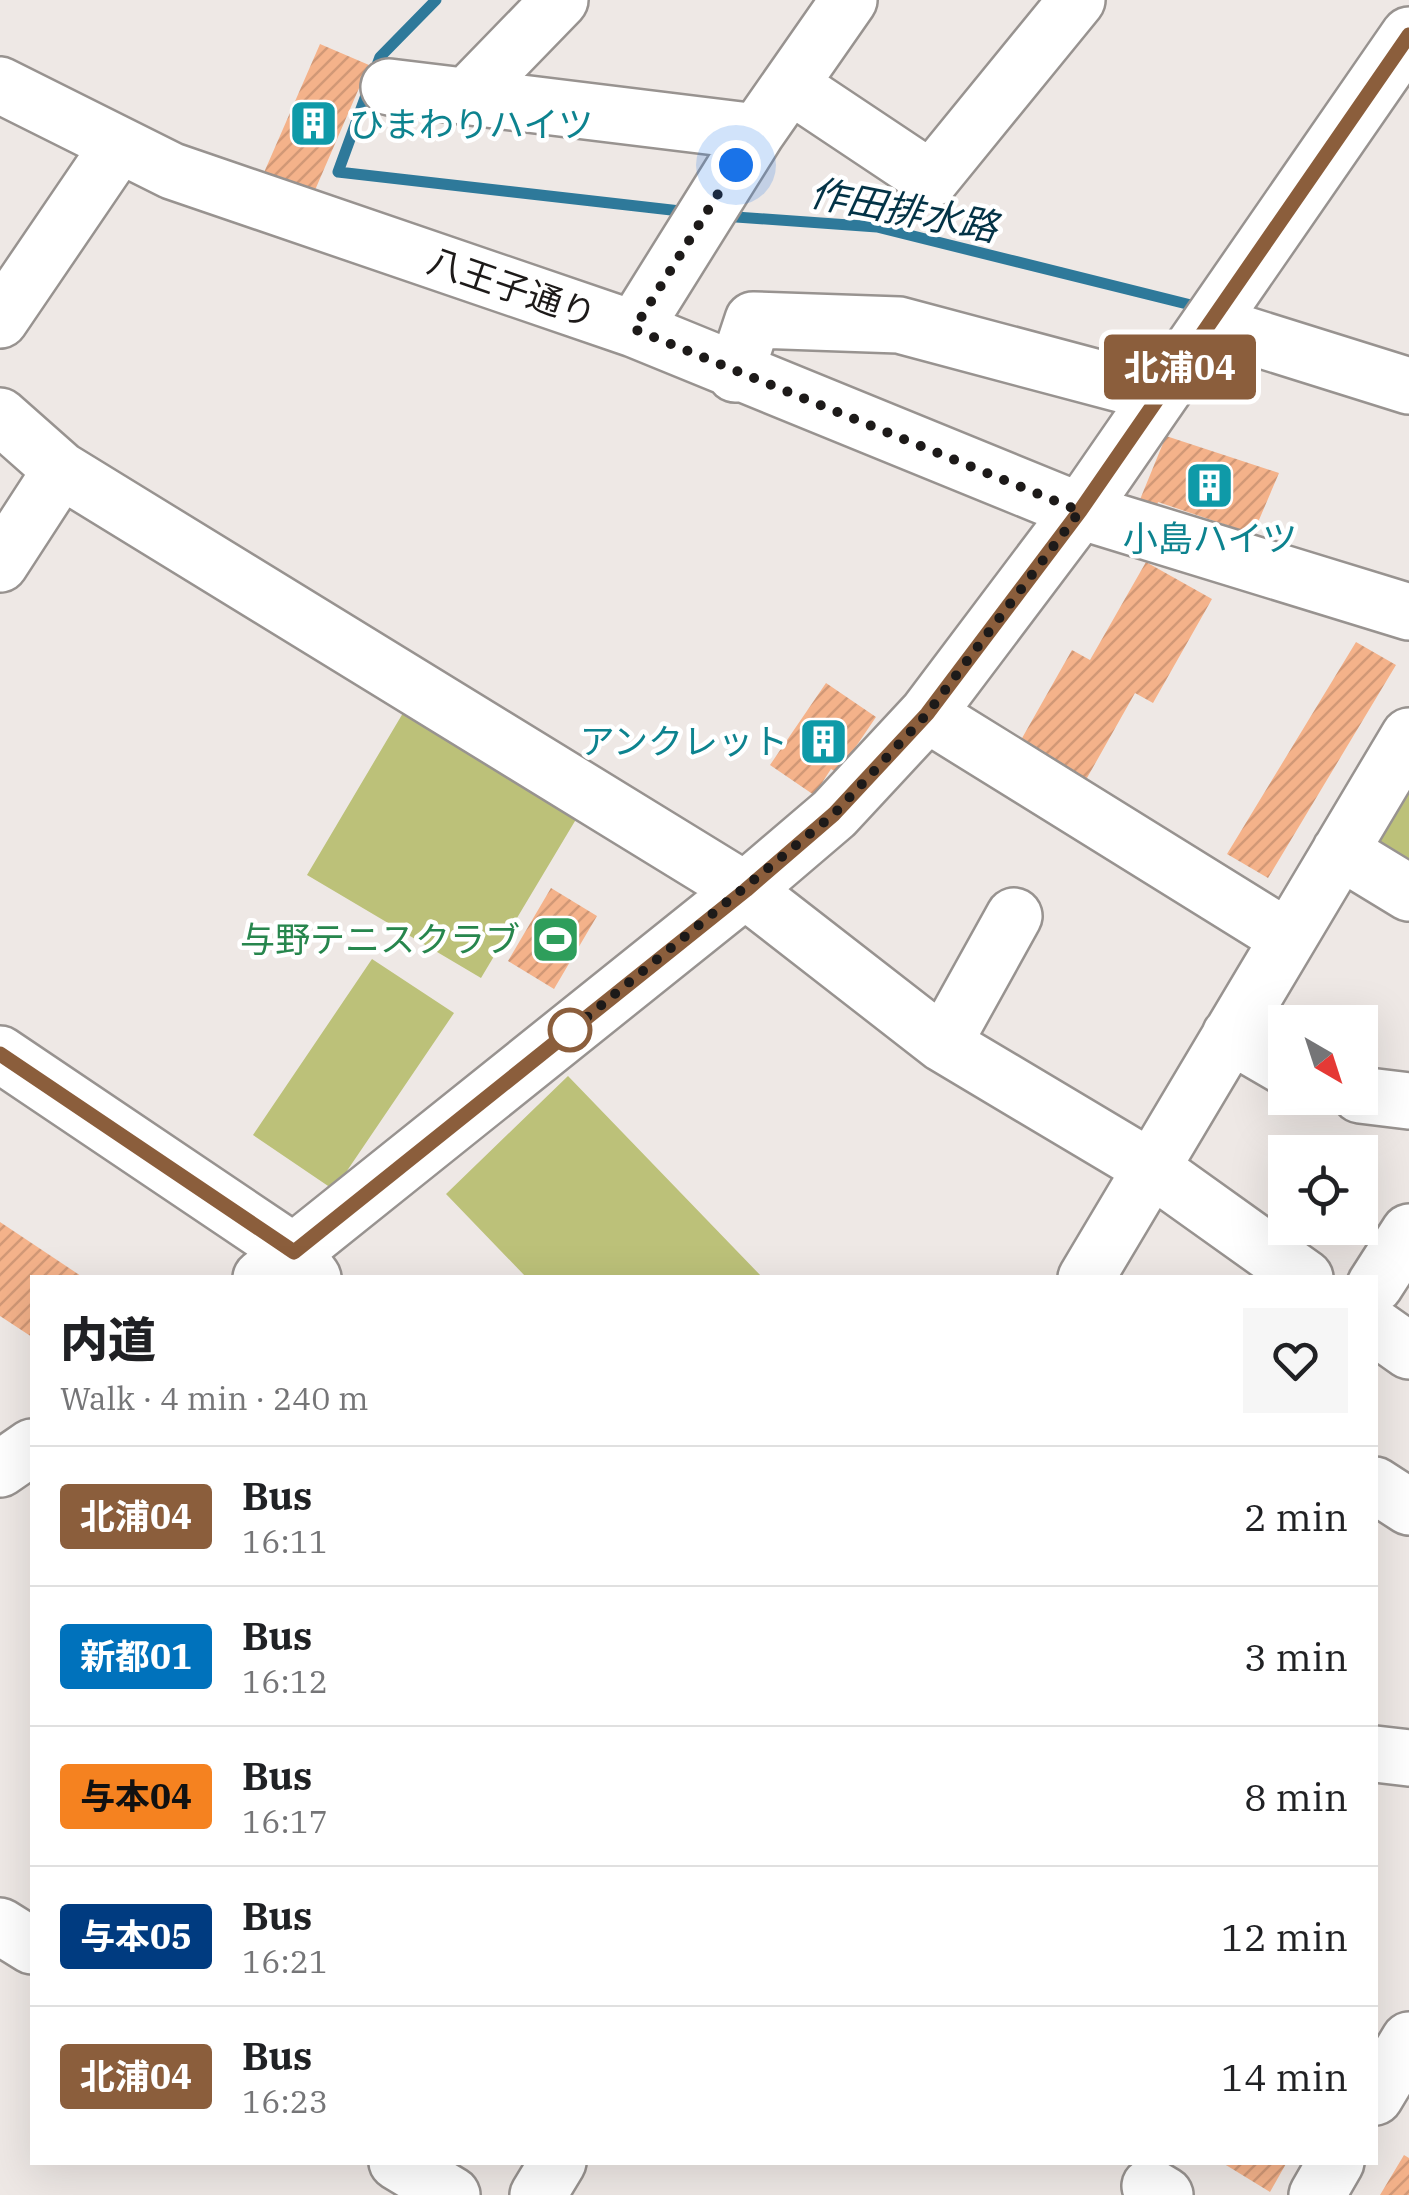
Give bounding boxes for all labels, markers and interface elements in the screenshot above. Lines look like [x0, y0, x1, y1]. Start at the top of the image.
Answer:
building icon: ひまわりハイツ [288, 98, 340, 150]
place label: ひまわりハイツ [349, 101, 593, 147]
your location [711, 140, 761, 190]
water label: 作田排水路 [806, 167, 1005, 252]
street label: 八王子通り [422, 237, 602, 337]
line badge: 北浦04 [1110, 334, 1250, 400]
text: 北浦04 [1124, 344, 1236, 390]
building icon: 小島ハイツ [1184, 460, 1236, 512]
place label: 小島ハイツ [1123, 515, 1297, 561]
building icon: アンクレット [797, 715, 849, 767]
place label: アンクレット [579, 718, 788, 764]
sports icon: 与野テニスクラブ [529, 913, 581, 965]
place label: 与野テニスクラブ [240, 916, 520, 962]
north arrow [1268, 1005, 1378, 1115]
map controls [1268, 1005, 1378, 1245]
unlabelled marker [549, 1009, 591, 1051]
button: locate [1268, 1135, 1378, 1245]
text: 内道 [60, 1308, 156, 1370]
button: heart [1243, 1308, 1348, 1413]
text: Walk · 4 min · 240 m [60, 1377, 368, 1419]
text: Bus [242, 1471, 312, 1520]
text: 2 min [1244, 1492, 1348, 1541]
text: 北浦04 [80, 1493, 192, 1539]
text: 16:11 [242, 1520, 328, 1562]
text: Bus [242, 1611, 312, 1660]
text: 3 min [1244, 1632, 1348, 1681]
text: 新都01 [80, 1633, 192, 1679]
text: 16:12 [242, 1660, 328, 1702]
text: Bus [242, 1751, 312, 1800]
text: 8 min [1244, 1772, 1348, 1821]
text: 与本04 [80, 1773, 192, 1819]
text: 16:17 [242, 1800, 328, 1842]
text: Bus [242, 1891, 312, 1940]
text: 12 min [1221, 1912, 1348, 1961]
text: 与本05 [80, 1913, 192, 1959]
text: 16:21 [242, 1940, 328, 1982]
text: Bus [242, 2031, 312, 2080]
text: 14 min [1221, 2052, 1348, 2101]
text: 北浦04 [80, 2053, 192, 2099]
text: 16:23 [242, 2080, 328, 2122]

